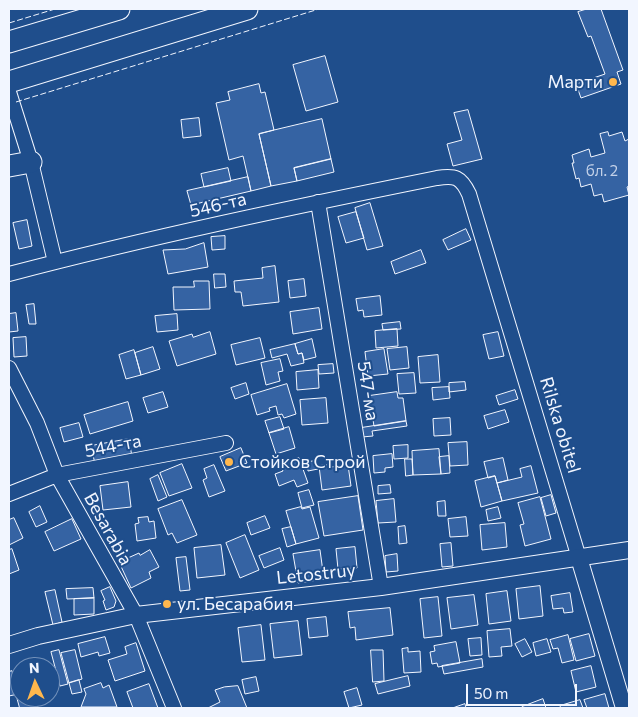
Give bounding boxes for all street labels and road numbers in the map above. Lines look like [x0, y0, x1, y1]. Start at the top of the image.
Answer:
street label: 546-та [188, 188, 248, 222]
street label: 547-ма [353, 360, 383, 422]
street label: Rilska obitel [535, 374, 585, 476]
street label: 544-та [83, 430, 143, 462]
street label: Besarabia [79, 489, 137, 569]
street label: Letostruy [275, 559, 357, 589]

